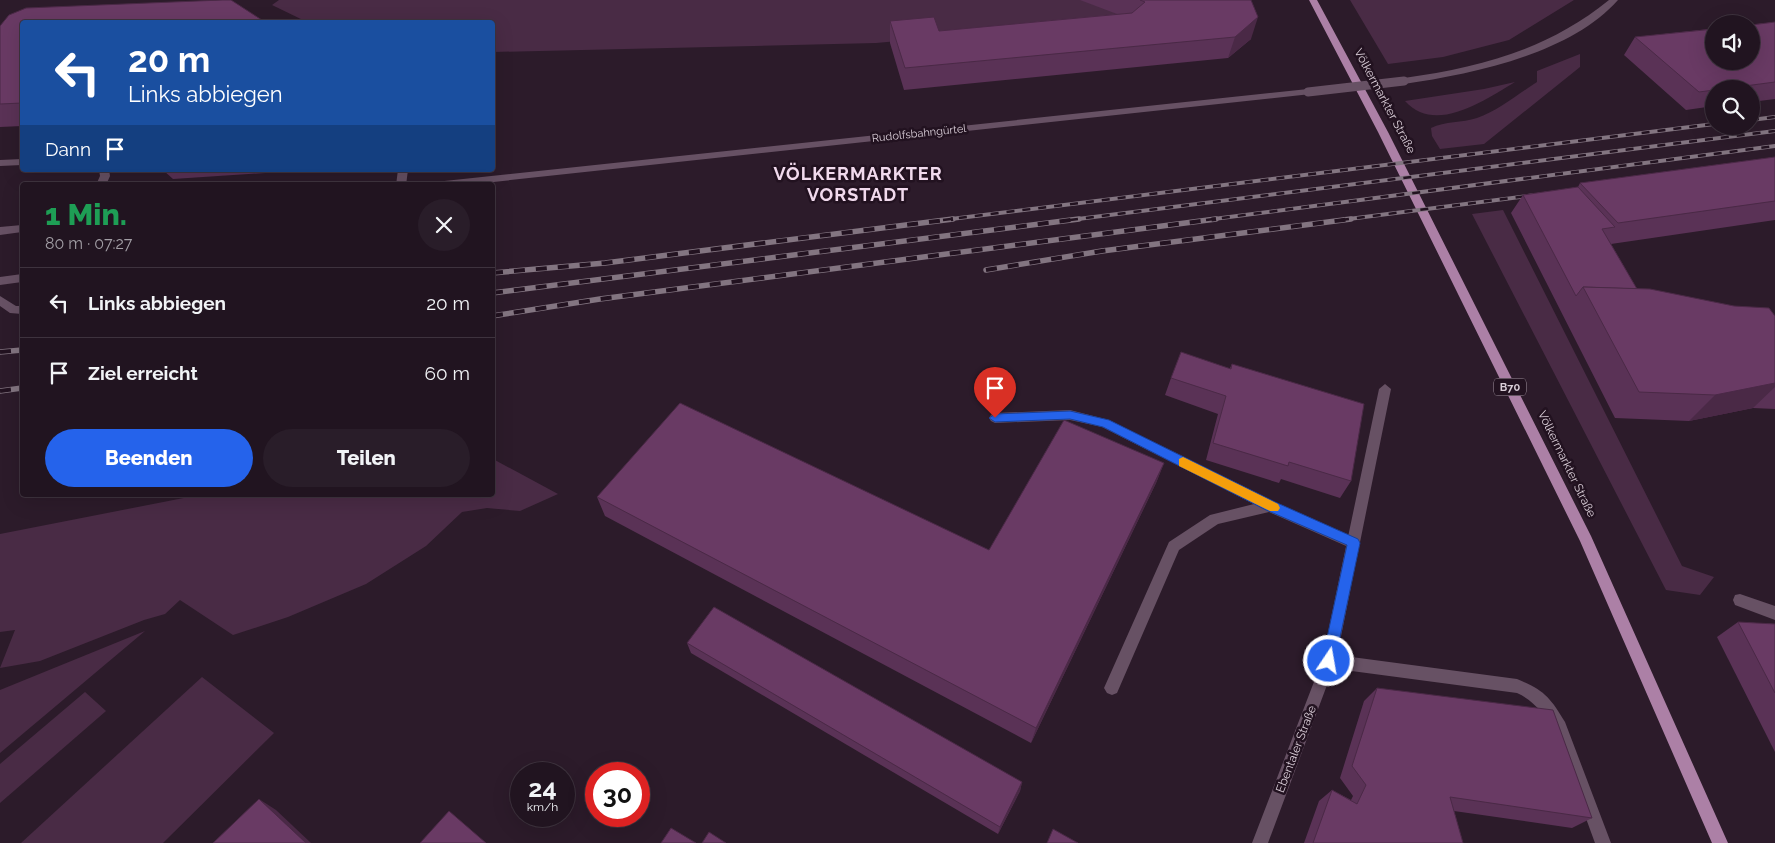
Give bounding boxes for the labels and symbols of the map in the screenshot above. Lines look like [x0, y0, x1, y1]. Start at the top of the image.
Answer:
street label: Völkermarkter Straße [1351, 46, 1419, 156]
street label: Rudolfsbahngürtel [871, 122, 967, 145]
district label: VÖLKERMARKTER VORSTADT [773, 162, 943, 205]
pin [974, 367, 1016, 418]
road number: B70 [1494, 378, 1526, 396]
street label: Völkermarkter Straße [1535, 408, 1599, 520]
position arrow [1302, 634, 1354, 686]
street label: Ebentaler Straße [1273, 703, 1319, 795]
speed limit sign: 30 [585, 762, 650, 827]

